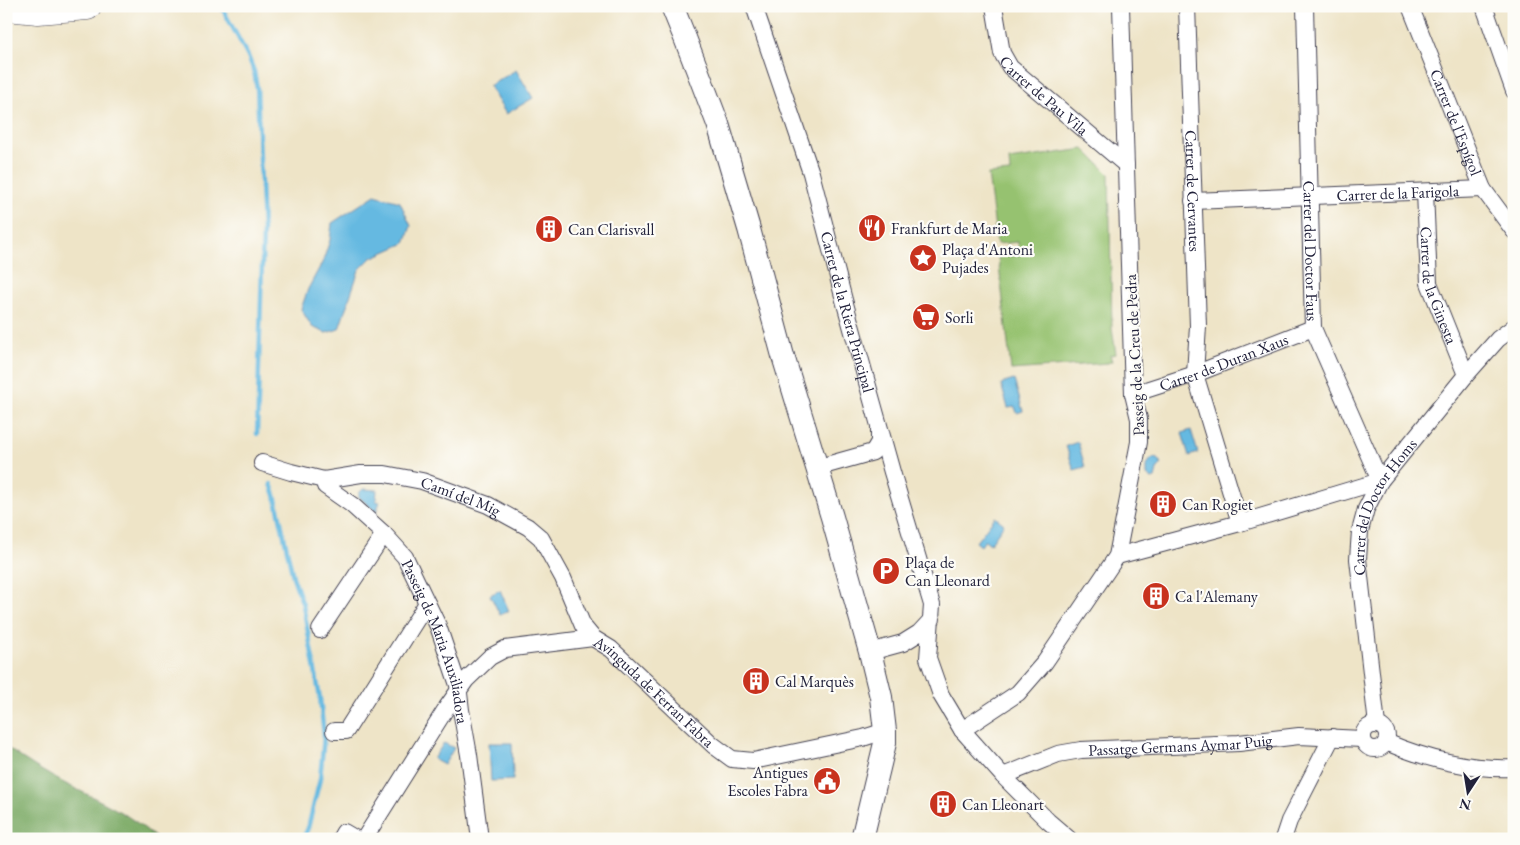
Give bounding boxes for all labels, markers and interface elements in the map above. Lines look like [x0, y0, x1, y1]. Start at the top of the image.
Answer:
street label: Carrer de Pau Vila [995, 52, 1093, 140]
street label: Carrer de l'Espígol [1425, 66, 1487, 179]
street label: Carrer de Cervantes [1180, 130, 1205, 252]
street label: Carrer del Doctor Faus [1298, 180, 1323, 321]
street label: Carrer de la Farigola [1336, 180, 1460, 206]
restaurant icon: Frankfurt de Maria [857, 213, 887, 243]
building icon: Can Clarisvall [534, 214, 564, 244]
place label: Frankfurt de Maria [891, 218, 1008, 239]
place label: Can Clarisvall [568, 219, 654, 240]
street label: Carrer de la Ginesta [1416, 226, 1463, 348]
street label: Carrer de la Riera Principal [816, 229, 879, 395]
place label: Plaça d'Antoni Pujades [942, 239, 1033, 278]
place icon: Plaça d'Antoni Pujades [908, 243, 938, 273]
street label: Passeig de la Creu de Pedra [1120, 273, 1149, 436]
supermarket icon: Sorli [911, 302, 941, 332]
place label: Sorli [945, 307, 974, 328]
street label: Carrer de Duran Xaus [1157, 329, 1291, 396]
street label: Carrer del Doctor Homs [1348, 434, 1422, 577]
street label: Camí del Mig [418, 471, 505, 522]
building icon: Can Rogiet [1148, 489, 1178, 519]
place label: Can Rogiet [1182, 494, 1253, 515]
place label: Plaça de Can Lleonard [905, 552, 991, 591]
street label: Passeig de Maria Auxiliadora [397, 556, 473, 726]
parking icon: Plaça de Can Lleonard [871, 556, 901, 586]
building icon: Ca l'Alemany [1141, 581, 1171, 611]
place label: Ca l'Alemany [1175, 586, 1259, 607]
street label: Avinguda de Ferran Fabra [589, 630, 719, 752]
building icon: Cal Marquès [741, 666, 771, 696]
place label: Cal Marquès [775, 671, 854, 692]
street label: Passatge Germans Aymar Puig [1088, 729, 1274, 761]
place label: Antigues Escoles Fabra [727, 762, 809, 801]
public building icon: Antigues Escoles Fabra [812, 766, 842, 796]
north arrow [1442, 768, 1492, 818]
building icon: Can Lleonart [928, 789, 958, 819]
place label: Can Lleonart [962, 794, 1044, 815]
text: N [1457, 795, 1473, 815]

